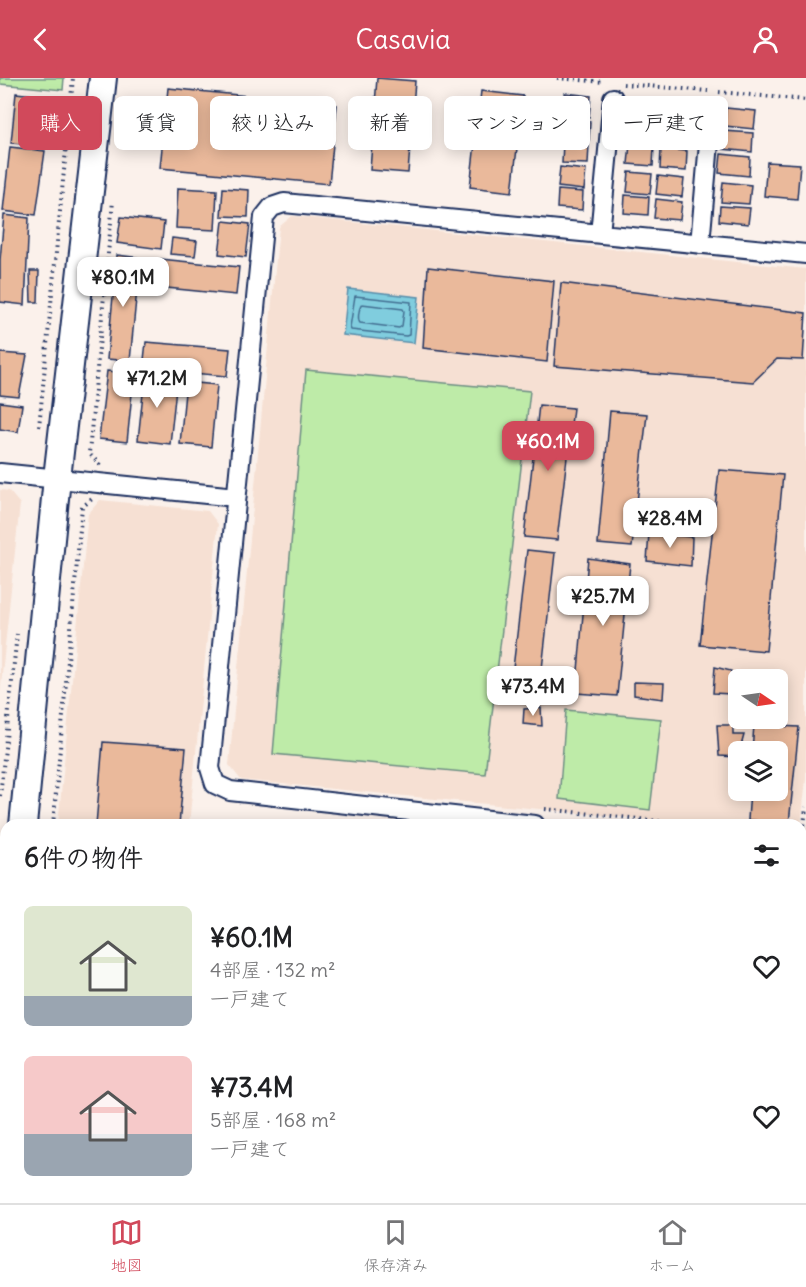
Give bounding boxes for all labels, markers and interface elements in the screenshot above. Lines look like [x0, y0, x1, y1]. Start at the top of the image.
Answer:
text: Casavia [355, 22, 451, 56]
icon: back [24, 23, 57, 56]
icon: person [749, 23, 782, 56]
chip: 購入 [18, 96, 102, 150]
chip: 賃貸 [114, 96, 198, 150]
chip: 絞り込み [210, 96, 336, 150]
chip: 新着 [348, 96, 432, 150]
chip: マンション [444, 96, 590, 150]
chip: 一戸建て [602, 96, 728, 150]
pin: ¥80.1M [74, 257, 172, 308]
text: ¥80.1M [91, 264, 155, 289]
pin: ¥71.2M [108, 358, 206, 409]
text: ¥71.2M [127, 365, 187, 390]
pin: ¥60.1M [499, 421, 597, 472]
text: ¥60.1M [516, 428, 580, 453]
pin: ¥28.4M [621, 498, 719, 549]
text: ¥28.4M [637, 505, 703, 530]
pin: ¥25.7M [554, 576, 652, 627]
text: ¥25.7M [571, 583, 635, 608]
pin: ¥73.4M [484, 666, 582, 717]
north arrow [728, 669, 788, 729]
map controls [728, 669, 788, 801]
text: ¥73.4M [501, 673, 565, 698]
button: layers [728, 741, 788, 801]
icon: filters [750, 839, 783, 872]
text: 6件の物件 [24, 841, 143, 874]
text: ¥60.1M [210, 921, 293, 954]
icon: home [72, 930, 144, 1002]
icon: heart [750, 950, 783, 983]
text: 4部屋 · 132 m² [210, 957, 336, 982]
text: 一戸建て [210, 986, 290, 1011]
text: ¥73.4M [210, 1071, 294, 1104]
icon: home [72, 1080, 144, 1152]
icon: heart [750, 1100, 783, 1133]
text: 5部屋 · 168 m² [210, 1107, 336, 1132]
text: 一戸建て [210, 1136, 290, 1161]
tab: 地図 [110, 1216, 143, 1276]
tab: 保存済み [364, 1216, 428, 1276]
tab: ホーム [648, 1216, 696, 1276]

